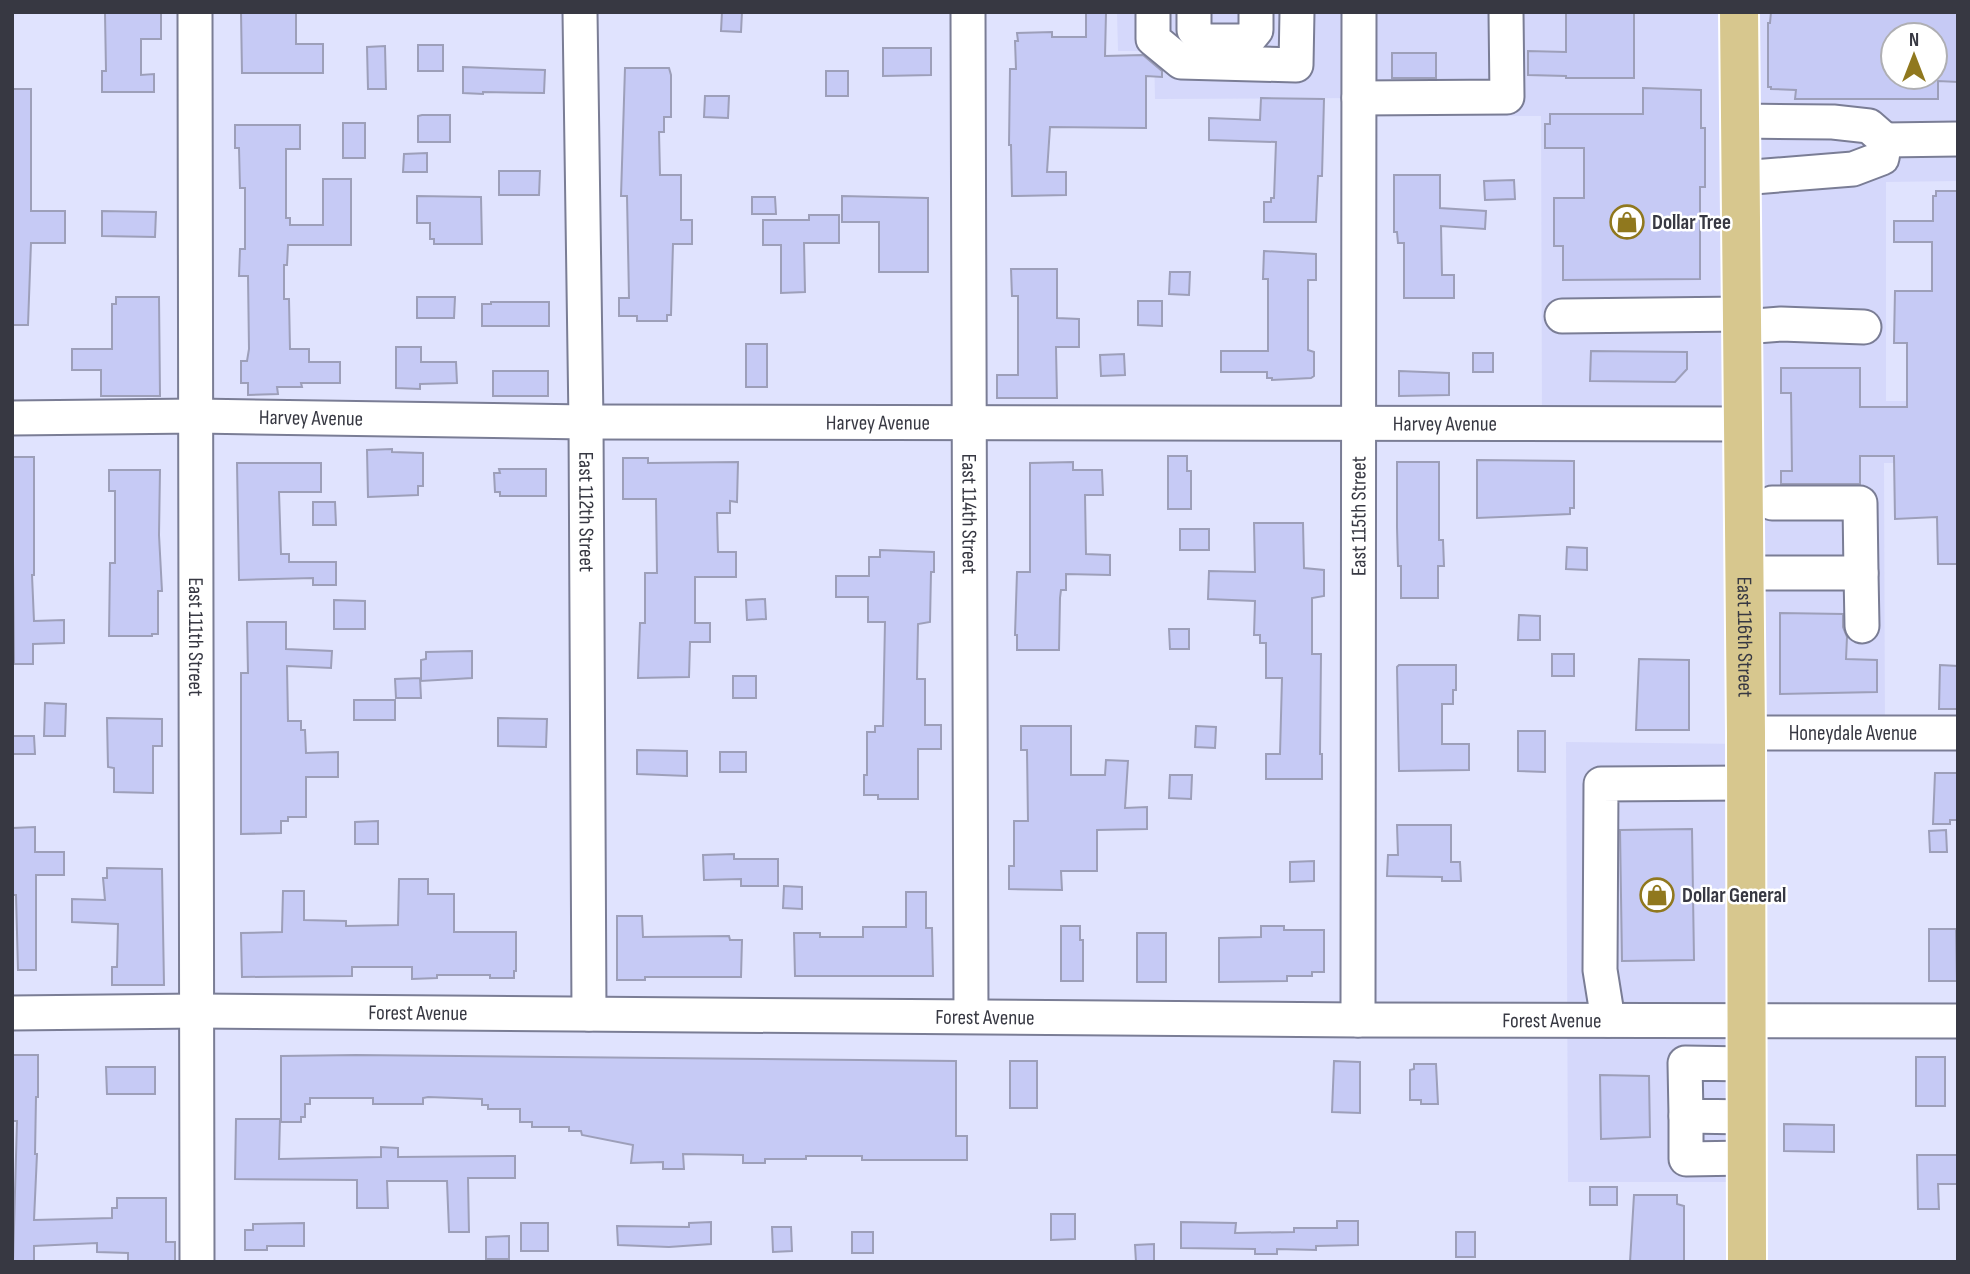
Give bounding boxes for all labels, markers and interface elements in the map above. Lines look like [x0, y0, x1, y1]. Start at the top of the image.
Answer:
north arrow [1879, 21, 1949, 91]
text: N [1909, 29, 1919, 52]
shop icon: Dollar Tree [1608, 203, 1646, 241]
place label: Dollar Tree [1652, 210, 1731, 235]
street label: Harvey Avenue [259, 405, 363, 432]
street label: Harvey Avenue [826, 410, 930, 436]
street label: Harvey Avenue [1393, 411, 1497, 437]
street label: East 112th Street [573, 452, 599, 572]
street label: East 114th Street [956, 454, 982, 574]
street label: East 115th Street [1346, 456, 1372, 576]
street label: East 116th Street [1731, 576, 1758, 697]
street label: East 111th Street [183, 578, 208, 696]
street label: Honeydale Avenue [1789, 721, 1917, 746]
shop icon: Dollar General [1638, 876, 1676, 914]
place label: Dollar General [1682, 883, 1786, 908]
street label: Forest Avenue [368, 1000, 468, 1026]
street label: Forest Avenue [935, 1005, 1035, 1030]
street label: Forest Avenue [1502, 1008, 1602, 1033]

